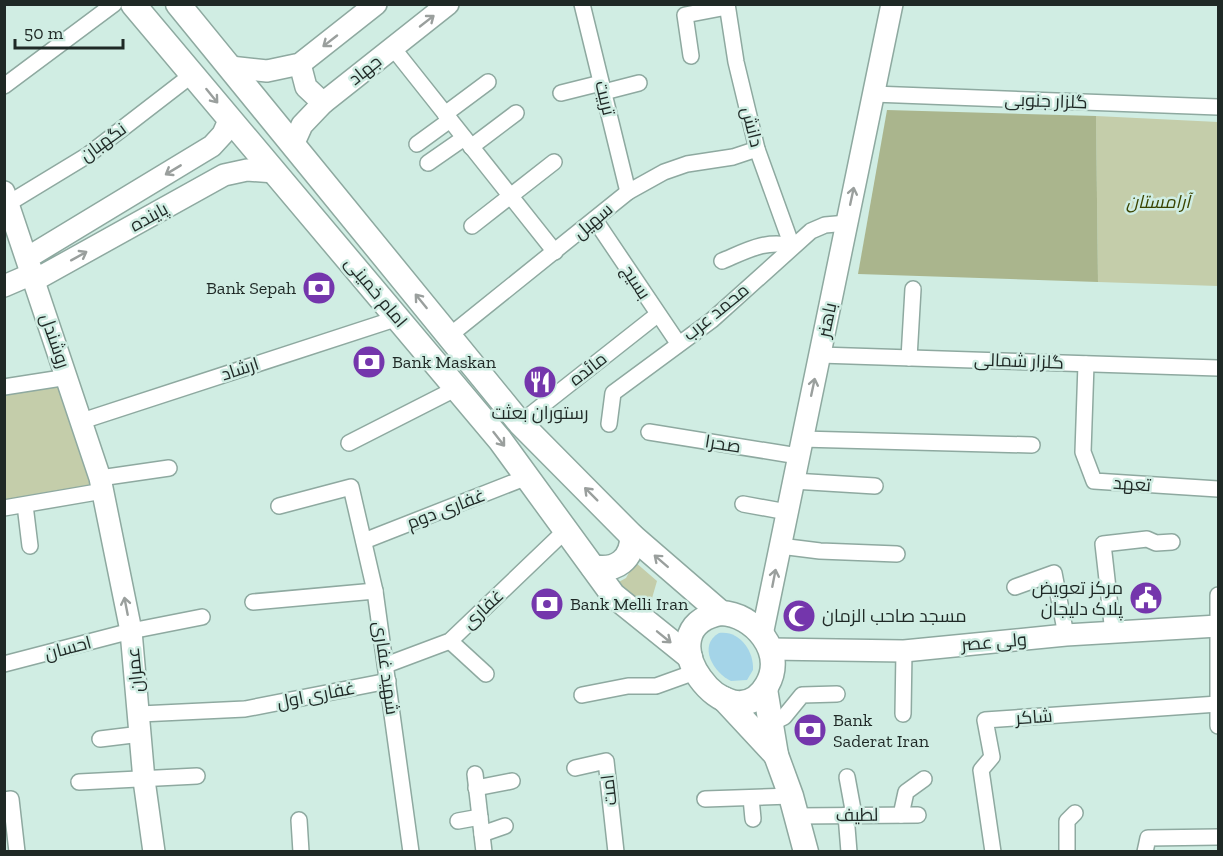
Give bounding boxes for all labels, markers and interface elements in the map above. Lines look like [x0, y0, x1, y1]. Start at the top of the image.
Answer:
scale bar [15, 12, 123, 50]
one-way arrow [419, 14, 435, 27]
text: 50 m [24, 22, 64, 44]
one-way arrow [322, 34, 338, 47]
street label: جهاد [344, 50, 386, 90]
street label: تربیت [590, 78, 620, 118]
one-way arrow [206, 88, 219, 104]
street label: گلزار جنوبی [1004, 89, 1088, 113]
street label: دانش [736, 105, 768, 149]
street label: نگهبان [75, 118, 131, 166]
one-way arrow [165, 164, 182, 176]
one-way arrow [847, 186, 859, 205]
park label: آرامستان [1126, 191, 1194, 213]
street label: پاینده [126, 198, 173, 237]
street label: سهیل [569, 198, 617, 244]
one-way arrow [70, 250, 87, 262]
street label: امام خمینی [339, 252, 412, 333]
street label: بسیج [616, 261, 655, 304]
bank icon: Bank Sepah [301, 270, 337, 306]
place label: Bank Sepah [206, 277, 296, 299]
street label: محمد عرب [679, 279, 753, 345]
one-way arrow [414, 293, 427, 309]
street label: باهنر [812, 301, 841, 340]
street label: روشندل [35, 311, 75, 371]
bank icon: Bank Maskan [351, 344, 387, 380]
street label: مائده [565, 347, 611, 391]
street label: گلزار شمالی [974, 348, 1064, 374]
place label: Bank Maskan [392, 351, 497, 373]
street label: ارشاد [218, 353, 262, 385]
restaurant icon: رستوران بعثت [522, 364, 558, 400]
one-way arrow [807, 377, 819, 396]
place label: رستوران بعثت [491, 402, 589, 424]
street label: صحرا [704, 430, 742, 458]
one-way arrow [493, 431, 506, 447]
street label: تعهد [1112, 472, 1152, 496]
street label: غفاری دوم [404, 484, 489, 535]
one-way arrow [584, 487, 599, 502]
one-way arrow [654, 554, 669, 568]
one-way arrow [769, 568, 780, 588]
place label: مرکز تعویض پلاک دلیجان [1032, 577, 1123, 621]
public building icon: مرکز تعویض پلاک دلیجان [1128, 580, 1164, 616]
street label: غفاری [458, 584, 508, 634]
bank icon: Bank Melli Iran [529, 586, 565, 622]
place label: Bank Melli Iran [570, 593, 689, 615]
one-way arrow [120, 596, 131, 616]
mosque icon: مسجد صاحب الزمان [781, 598, 817, 634]
place label: مسجد صاحب الزمان [822, 605, 967, 627]
street label: شهید غفاری [369, 620, 403, 716]
street label: ولی عصر [959, 628, 1028, 656]
one-way arrow [656, 630, 672, 643]
street label: احسان [42, 631, 94, 665]
street label: عمران [122, 646, 148, 694]
street label: غفاری اول [275, 677, 357, 713]
street label: شاکر [1014, 705, 1053, 729]
place label: Bank Saderat Iran [833, 709, 930, 752]
bank icon: Bank Saderat Iran [792, 712, 828, 748]
street label: امت [596, 773, 622, 807]
street label: لطیف [835, 804, 879, 826]

